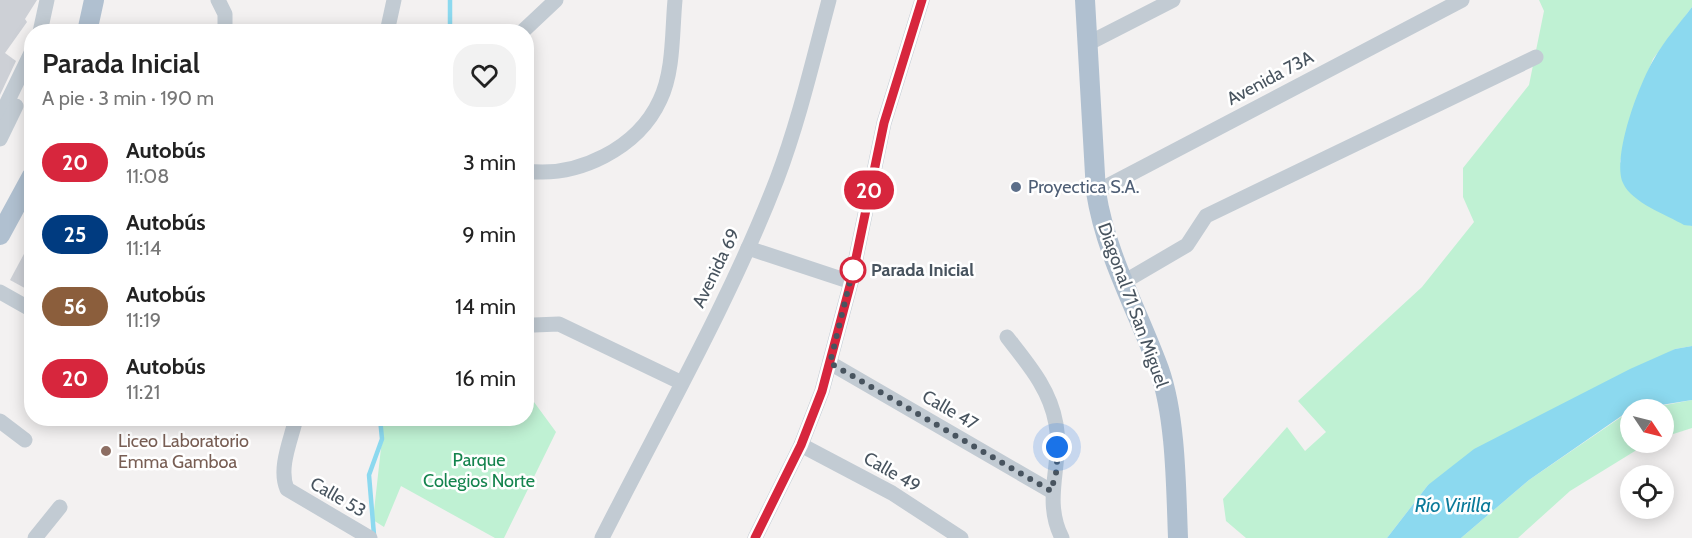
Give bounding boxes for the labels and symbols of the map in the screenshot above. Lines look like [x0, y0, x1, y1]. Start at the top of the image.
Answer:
street label: Avenida 73A [1223, 46, 1317, 110]
line badge: 20 [842, 170, 896, 210]
place label: Proyectica S.A. [1028, 176, 1139, 198]
marker: Proyectica S.A. [1009, 180, 1023, 194]
street label: Diagonal 71 San Miguel [1093, 220, 1173, 391]
street label: Avenida 69 [687, 225, 745, 311]
marker: Parada Inicial [840, 257, 866, 283]
place label: Parada Inicial [871, 259, 974, 281]
street label: Calle 47 [918, 385, 982, 435]
north arrow [1620, 399, 1674, 453]
place label: Liceo Laboratorio Emma Gamboa [118, 430, 249, 473]
your location [1042, 432, 1072, 462]
marker: Liceo Laboratorio Emma Gamboa [99, 444, 113, 458]
street label: Calle 49 [860, 447, 924, 497]
park label: Parque Colegios Norte [423, 449, 535, 492]
street label: Calle 53 [306, 472, 370, 522]
water label: Río Virilla [1415, 493, 1491, 517]

